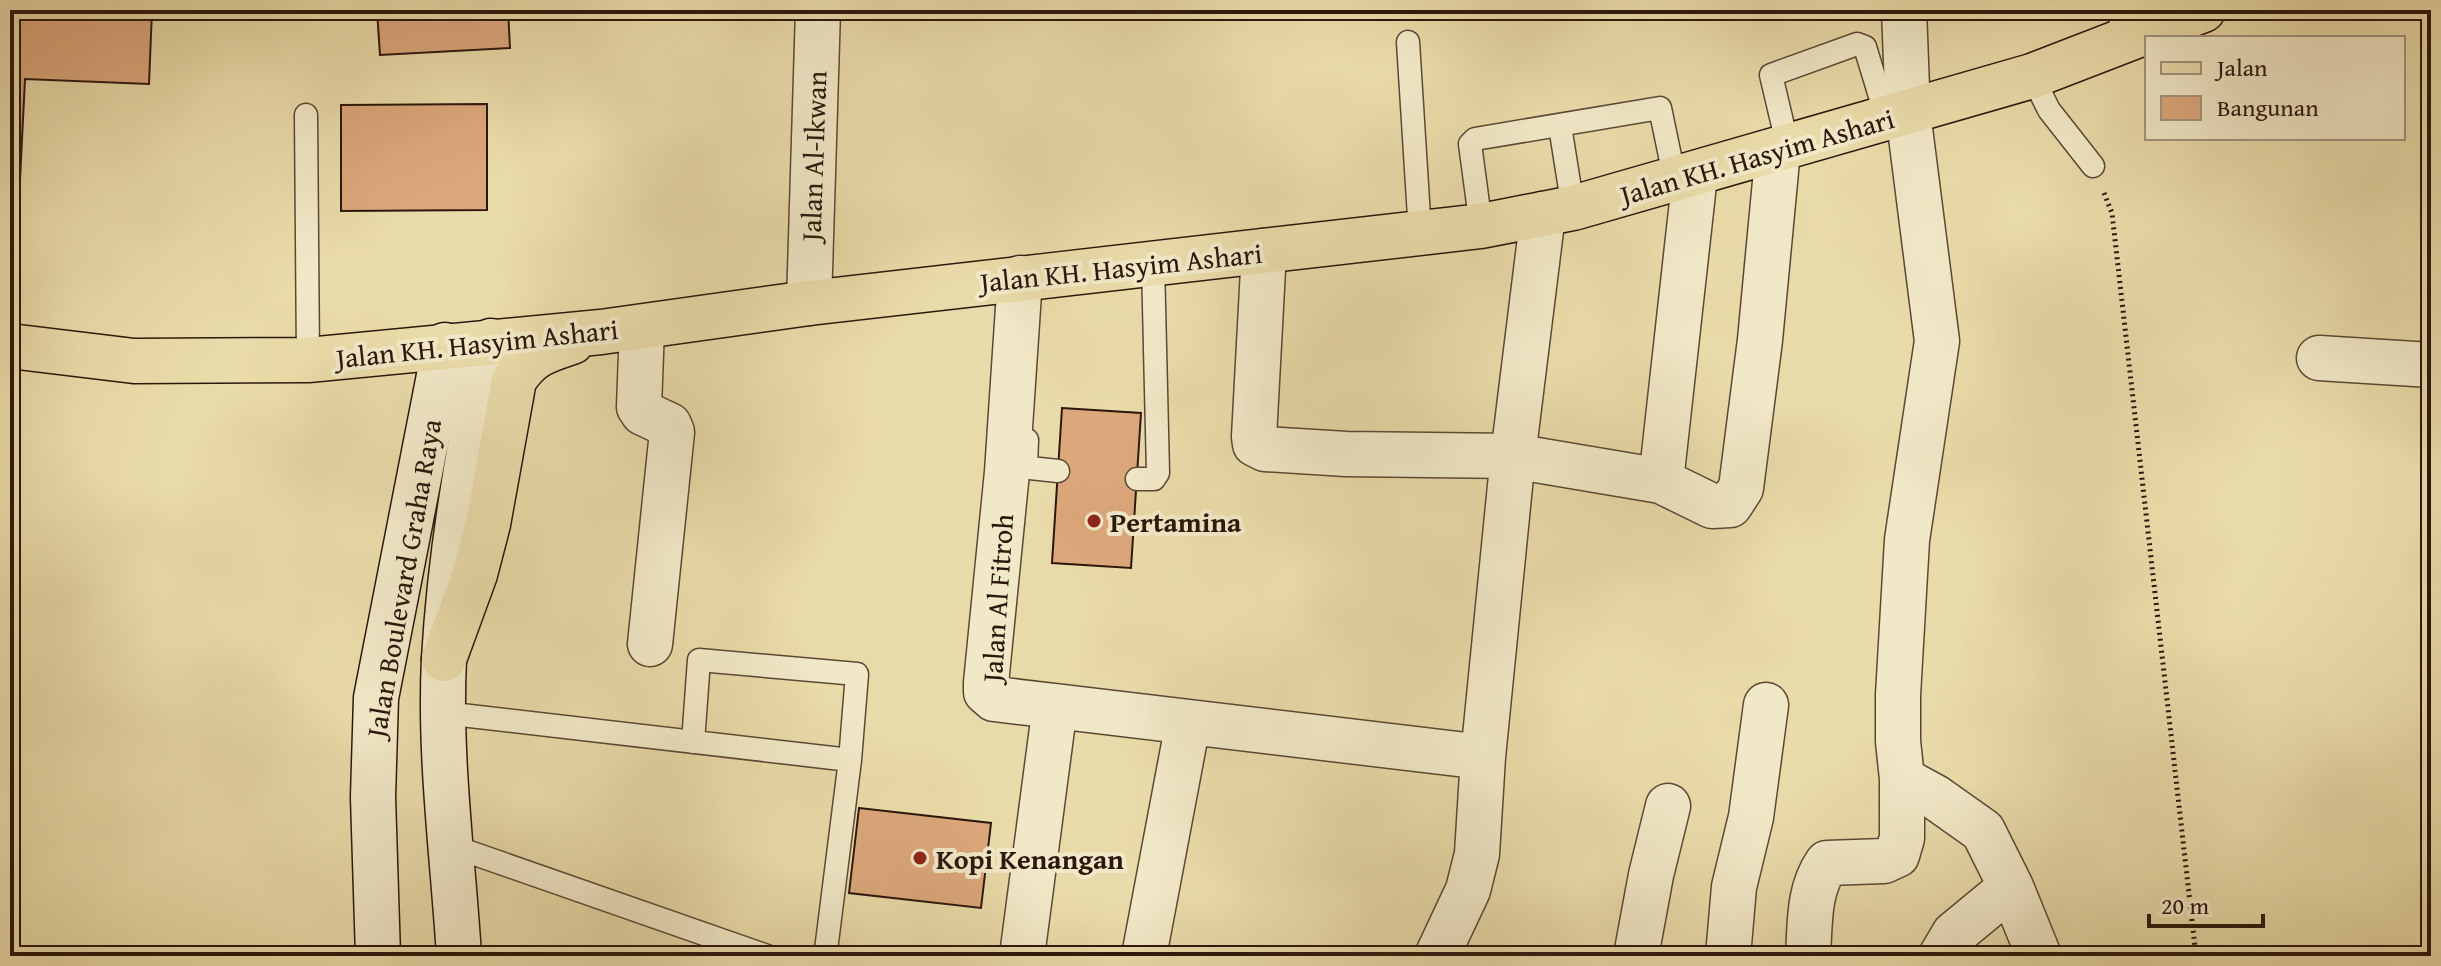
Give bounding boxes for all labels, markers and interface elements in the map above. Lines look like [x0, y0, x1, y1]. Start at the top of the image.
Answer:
legend [2145, 36, 2405, 140]
text: Jalan [2214, 50, 2268, 85]
street label: Jalan Al-Ikwan [789, 70, 836, 245]
text: Bangunan [2217, 90, 2319, 125]
street label: Jalan KH. Hasyim Ashari [1612, 97, 1899, 216]
street label: Jalan KH. Hasyim Ashari [975, 232, 1264, 303]
street label: Jalan KH. Hasyim Ashari [331, 308, 620, 379]
street label: Jalan Boulevard Graha Raya [354, 415, 451, 743]
place label: Pertamina [1110, 501, 1242, 542]
street label: Jalan Al Fitroh [970, 512, 1023, 687]
marker: Pertamina [1085, 512, 1103, 530]
place label: Kopi Kenangan [936, 838, 1124, 879]
marker: Kopi Kenangan [911, 849, 929, 867]
scale bar [2149, 878, 2263, 928]
text: 20 m [2161, 888, 2209, 923]

